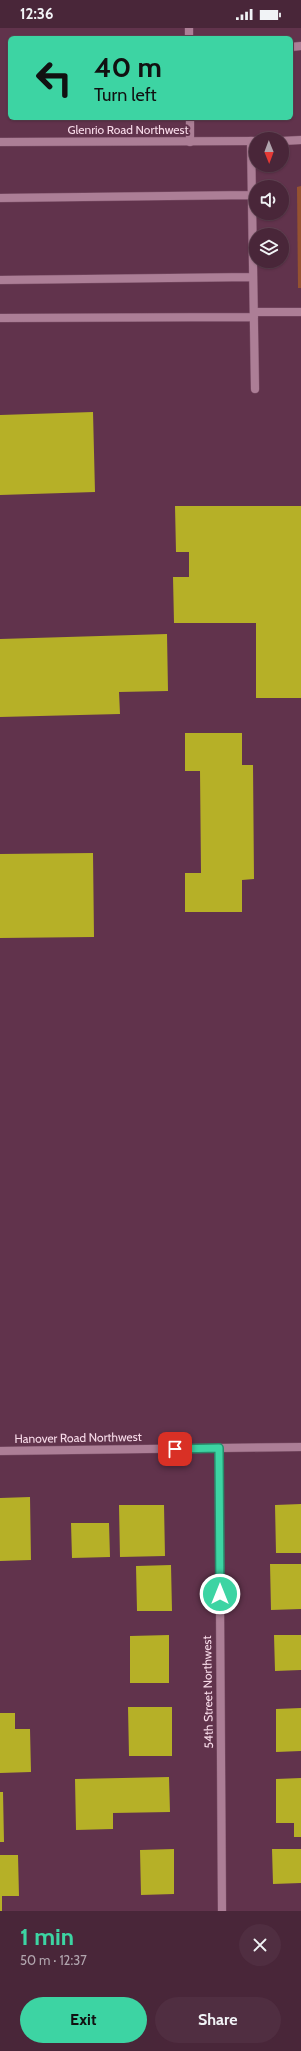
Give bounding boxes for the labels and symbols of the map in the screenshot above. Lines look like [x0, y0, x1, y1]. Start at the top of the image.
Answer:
street label: Glenrio Road Northwest [68, 122, 188, 137]
north arrow [249, 132, 289, 172]
street label: Hanover Road Northwest [14, 1429, 142, 1446]
pin [158, 1432, 192, 1466]
position arrow [199, 1573, 241, 1615]
street label: 54th Street Northwest [199, 1635, 216, 1749]

